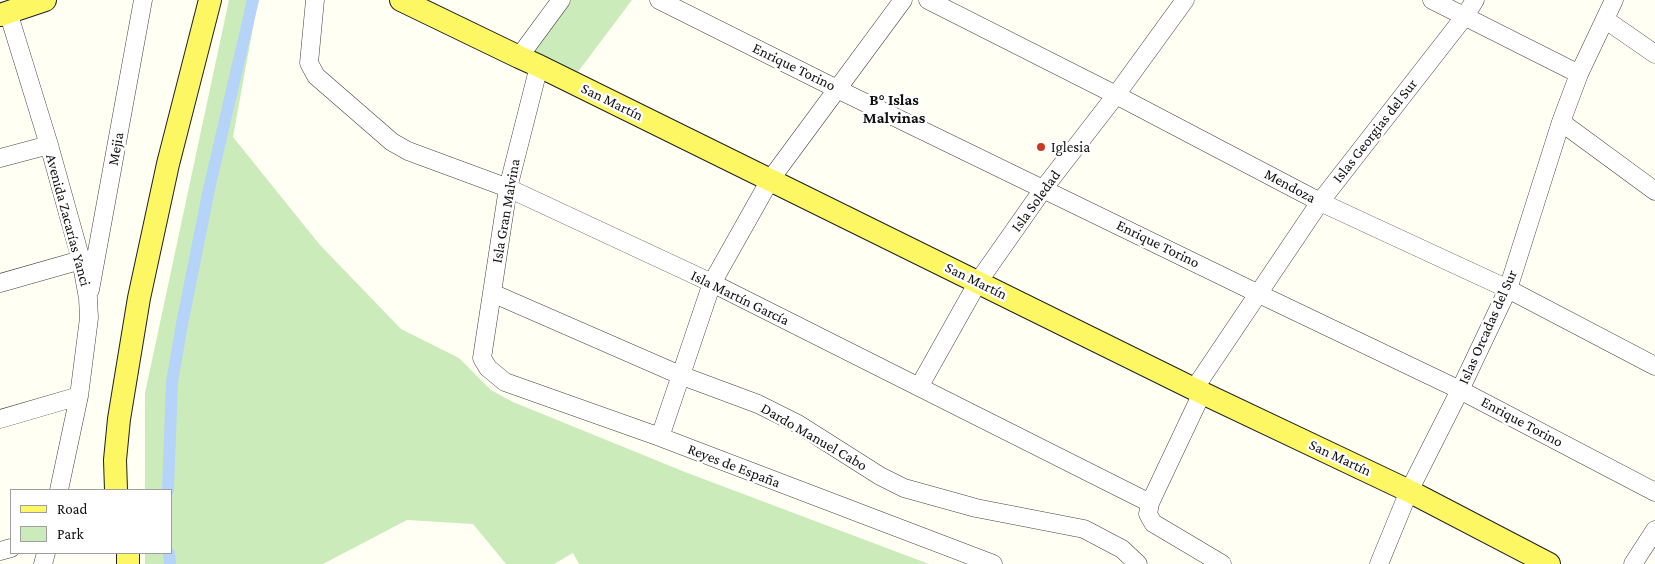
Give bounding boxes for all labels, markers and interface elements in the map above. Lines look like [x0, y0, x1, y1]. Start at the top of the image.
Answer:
street label: Enrique Torino [749, 39, 839, 95]
street label: Islas Georgias del Sur [1329, 75, 1421, 187]
street label: San Martín [578, 79, 646, 125]
district label: B° Islas Malvinas [863, 90, 925, 128]
street label: Mejia [104, 131, 128, 167]
place label: Iglesia [1051, 138, 1090, 156]
marker: Iglesia [1035, 141, 1047, 153]
street label: Avenida Zacarías Yanci [42, 152, 94, 288]
street label: Isla Gran Malvina [488, 157, 524, 265]
street label: Mendoza [1261, 165, 1319, 207]
street label: Isla Soledad [1008, 167, 1064, 235]
street label: Enrique Torino [1113, 216, 1203, 272]
street label: San Martín [942, 258, 1010, 304]
street label: Isla Martín García [688, 266, 792, 330]
street label: Islas Orcadas del Sur [1455, 267, 1521, 387]
street label: Enrique Torino [1478, 393, 1566, 451]
street label: Dardo Manuel Cabo [758, 399, 870, 475]
street label: San Martín [1306, 436, 1374, 480]
street label: Reyes de España [685, 440, 783, 492]
legend [10, 489, 172, 554]
text: Road [57, 501, 87, 517]
text: Park [57, 526, 84, 542]

